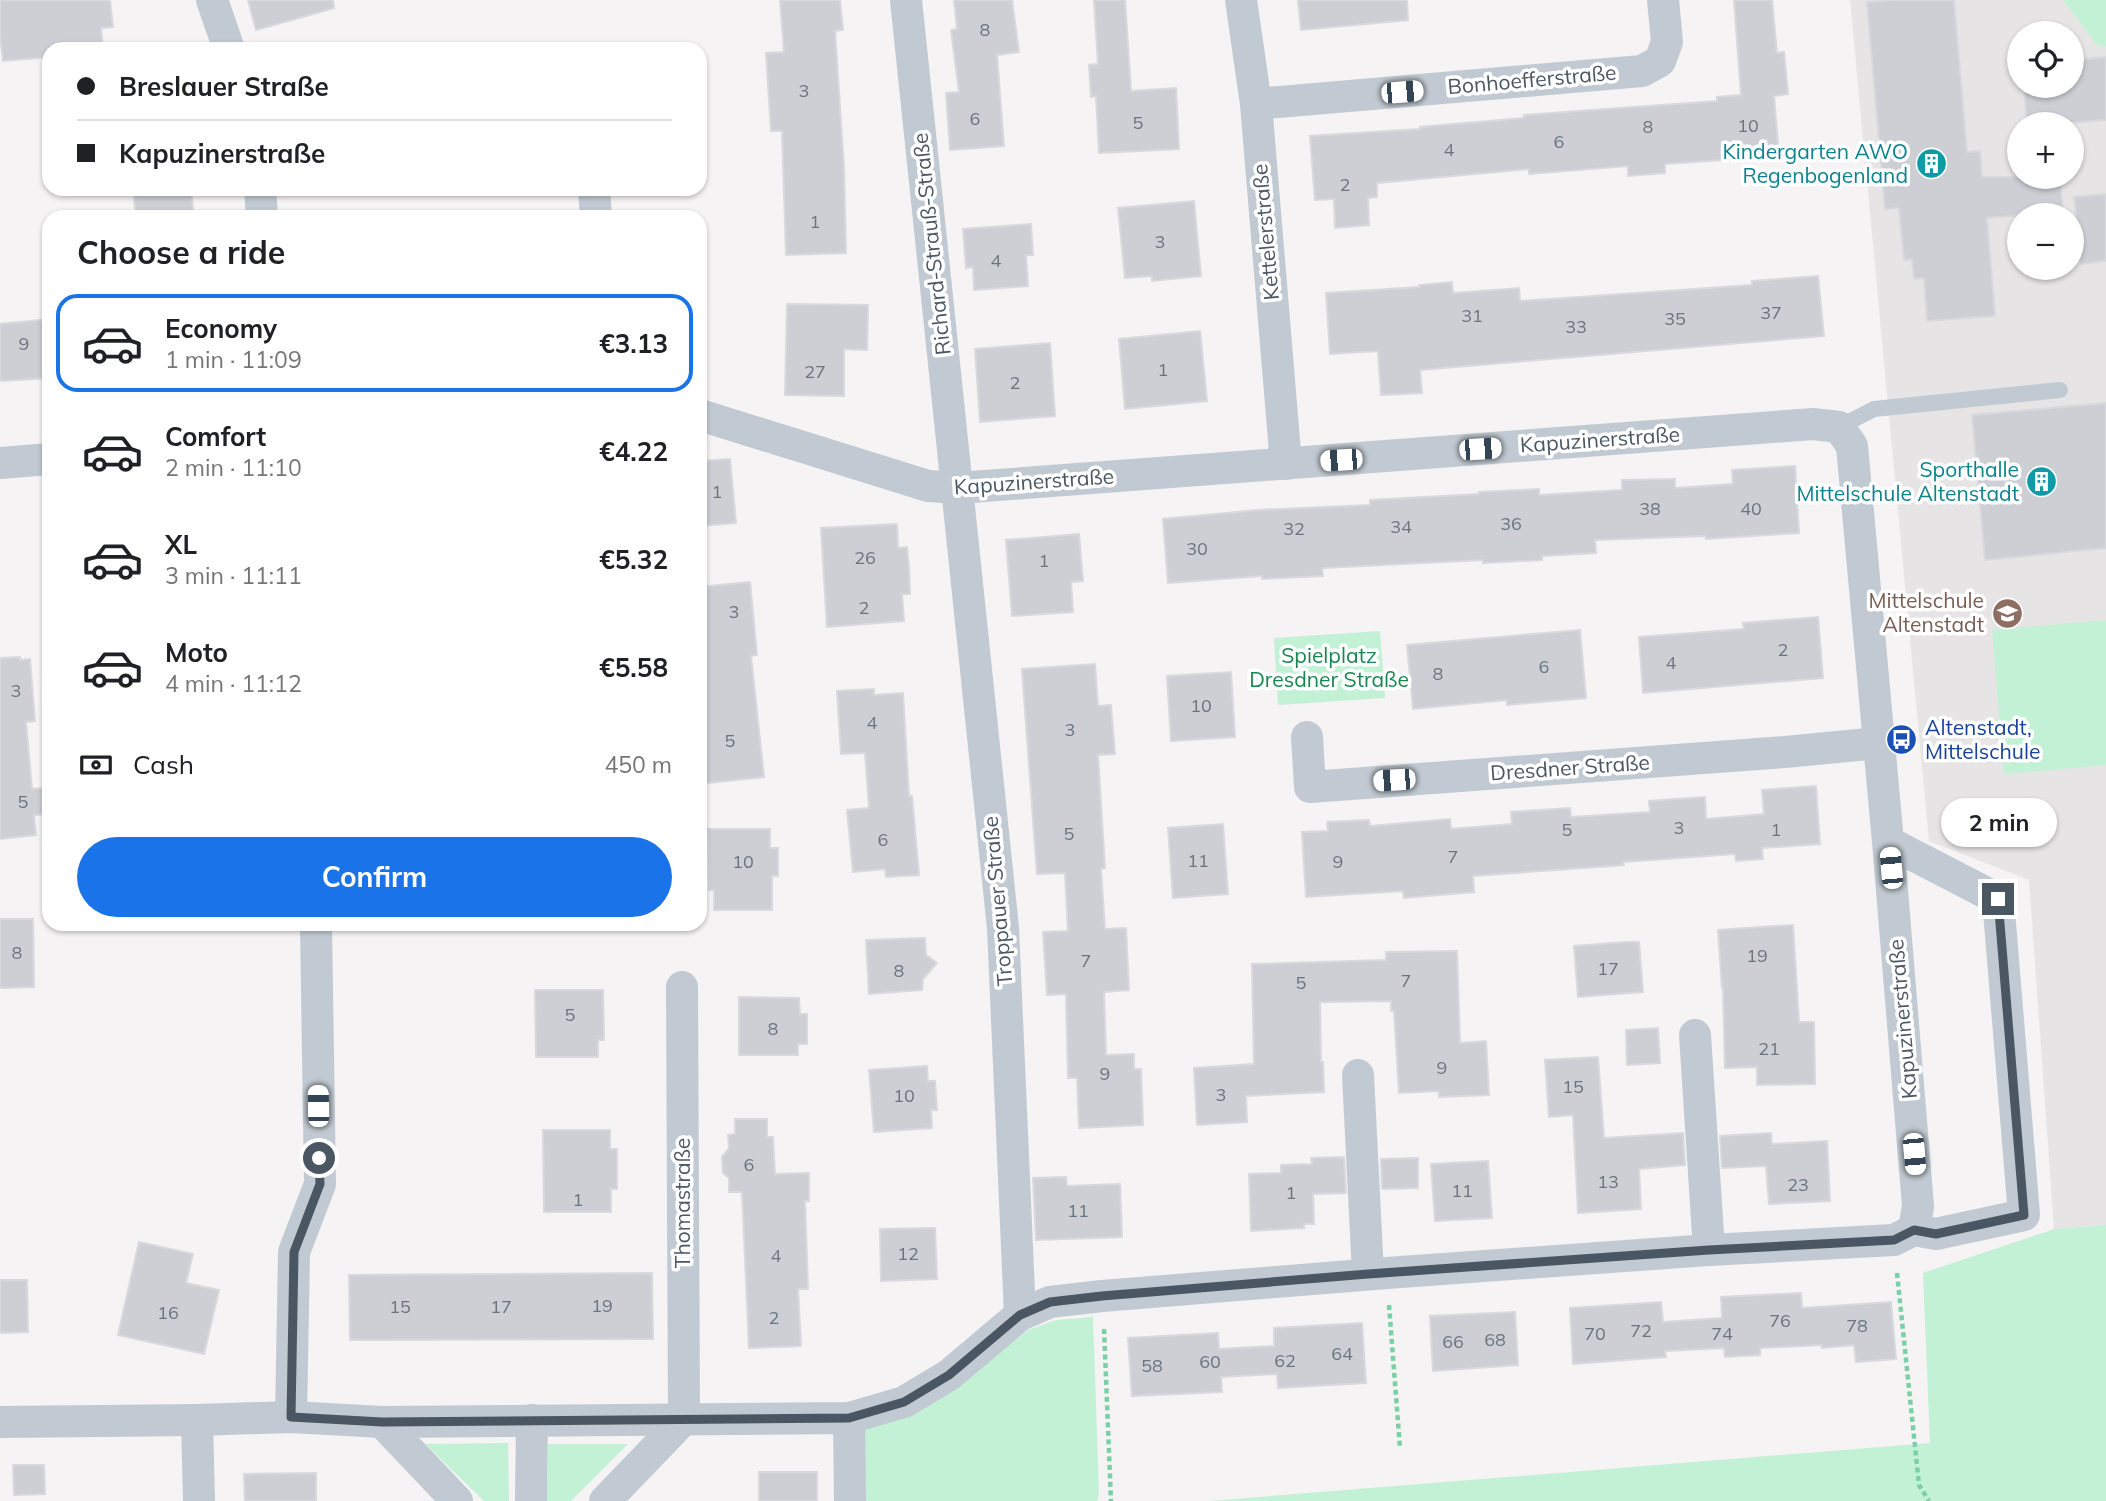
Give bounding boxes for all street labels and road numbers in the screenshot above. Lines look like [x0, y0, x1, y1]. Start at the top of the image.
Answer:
street label: Bonhoefferstraße [1446, 59, 1617, 99]
street label: Richard-Strauß-Straße [906, 132, 956, 357]
street label: Kettelerstraße [1246, 163, 1284, 301]
street label: Kapuzinerstraße [1519, 420, 1681, 458]
street label: Kapuzinerstraße [953, 462, 1115, 500]
street label: Dresdner Straße [1489, 748, 1650, 786]
street label: Troppauer Straße [977, 815, 1017, 987]
street label: Kapuzinerstraße [1882, 938, 1922, 1100]
street label: Thomastraße [669, 1138, 695, 1268]

